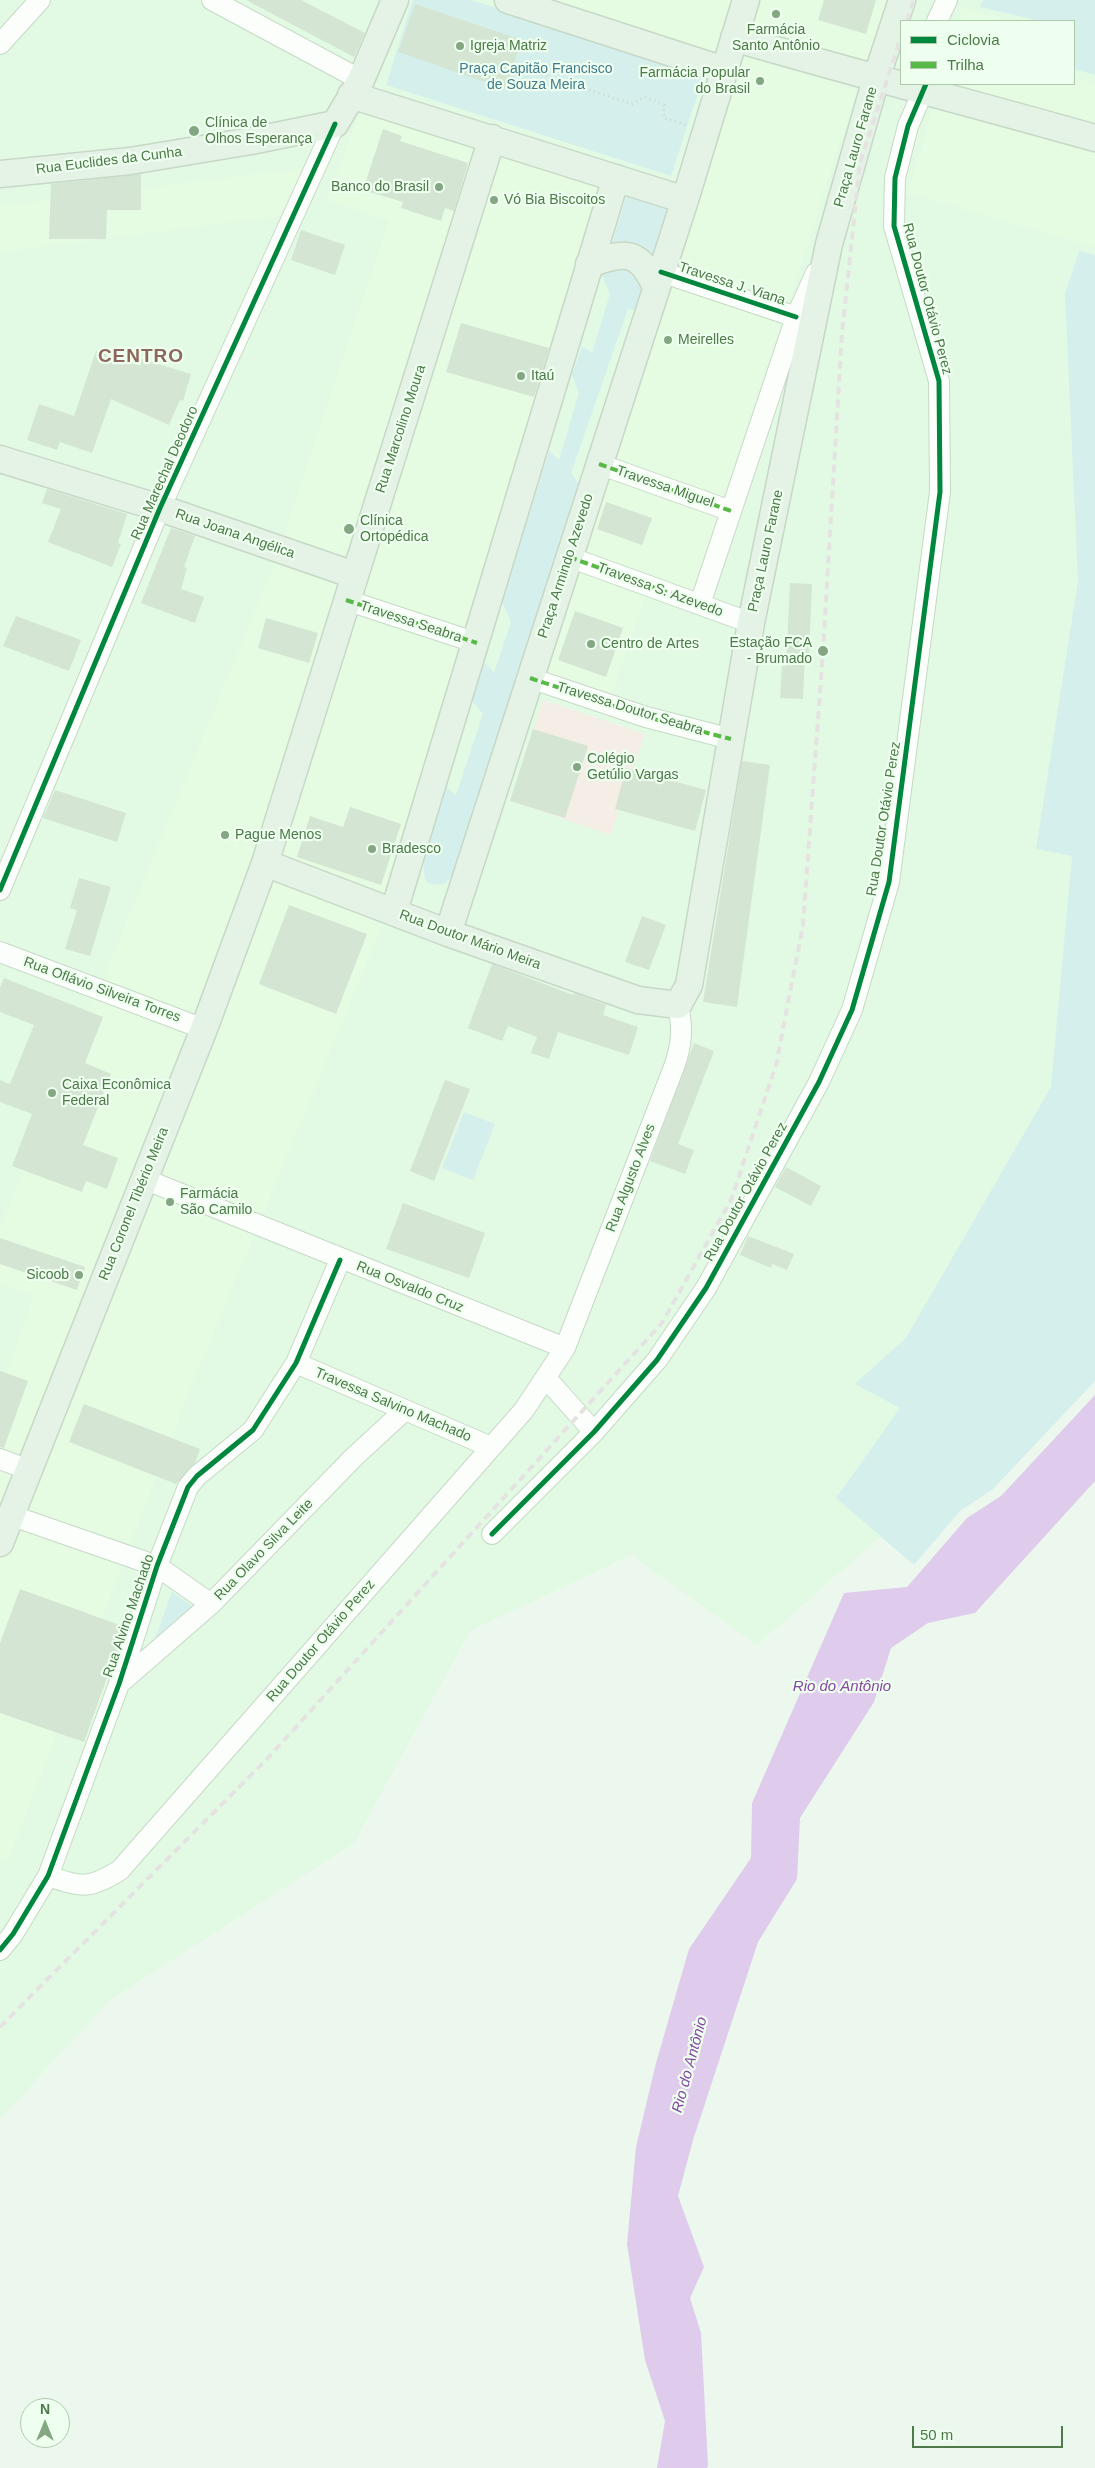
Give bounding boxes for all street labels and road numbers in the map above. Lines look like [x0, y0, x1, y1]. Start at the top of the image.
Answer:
street label: Praça Lauro Farane [831, 85, 881, 209]
street label: Rua Euclides da Cunha [35, 144, 183, 178]
street label: Rua Doutor Otávio Perez [899, 221, 955, 377]
street label: Travessa J. Viana [676, 259, 788, 309]
street label: Rua Marcolino Moura [372, 363, 430, 495]
street label: Rua Marechal Deodoro [128, 403, 202, 543]
street label: Travessa Miguel [614, 462, 716, 512]
street label: Praça Lauro Farane [745, 488, 787, 614]
street label: Praça Armindo Azevedo [535, 492, 597, 640]
street label: Rua Joana Angélica [173, 506, 297, 562]
street label: Travessa S. Azevedo [595, 559, 725, 621]
street label: Travessa Seabra [358, 598, 464, 646]
street label: Travessa Doutor Seabra [555, 679, 705, 739]
street label: Rua Doutor Otávio Perez [863, 740, 905, 898]
street label: Rua Doutor Mário Meira [397, 907, 543, 973]
street label: Rua Oflávio Silveira Torres [21, 954, 183, 1026]
street label: Rua Doutor Otávio Perez [701, 1120, 791, 1264]
street label: Rua Algusto Alves [603, 1122, 659, 1234]
street label: Rua Coronel Tibério Meira [96, 1125, 172, 1283]
street label: Rua Osvaldo Cruz [354, 1258, 466, 1316]
street label: Travessa Salvino Machado [312, 1364, 474, 1446]
street label: Rua Olavo Silva Leite [211, 1496, 317, 1604]
street label: Rua Alvino Machado [100, 1552, 158, 1680]
street label: Rua Doutor Otávio Perez [263, 1576, 379, 1706]

